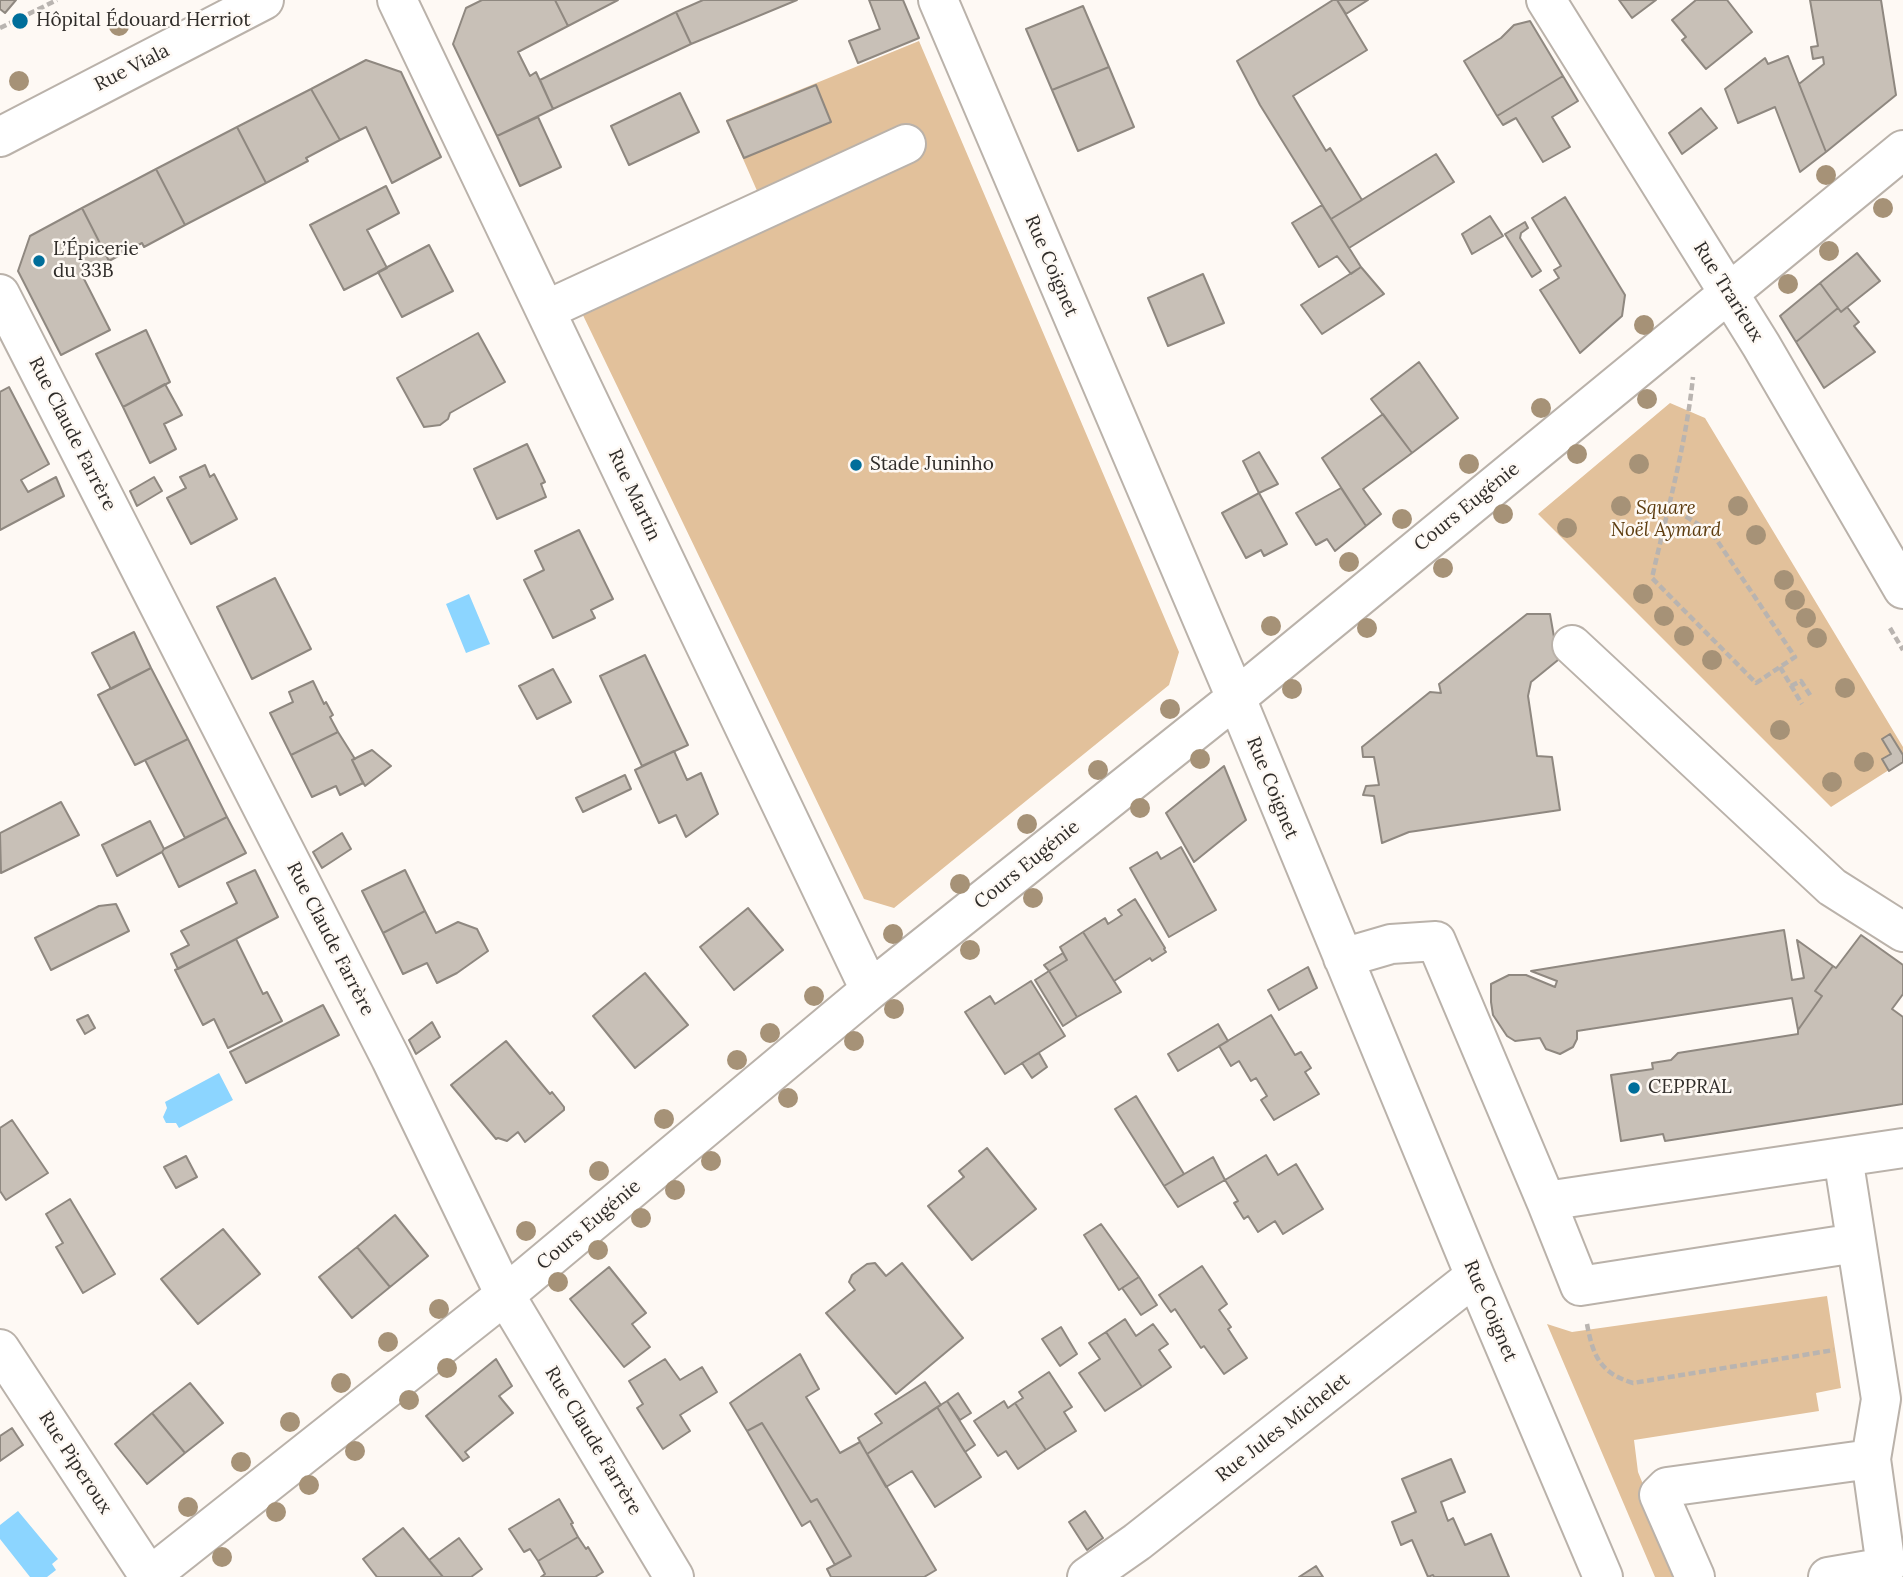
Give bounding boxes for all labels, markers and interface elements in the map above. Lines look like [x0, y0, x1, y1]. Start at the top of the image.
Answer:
place label: Hôpital Édouard Herriot [36, 10, 251, 32]
marker: Hôpital Édouard Herriot [10, 11, 30, 31]
street label: Rue Viala [91, 39, 173, 97]
street label: Rue Coignet [1019, 212, 1083, 320]
street label: Rue Trarieux [1688, 238, 1768, 346]
place label: L’Épicerie du 33B [53, 239, 139, 283]
marker: L’Épicerie du 33B [31, 253, 47, 269]
street label: Rue Claude Farrère [23, 353, 121, 515]
street label: Rue Martin [603, 446, 665, 544]
place label: Stade Juninho [870, 454, 994, 476]
marker: Stade Juninho [848, 457, 864, 473]
street label: Cours Eugénie [1410, 458, 1524, 556]
park label: Square Noël Aymard [1611, 498, 1721, 542]
street label: Rue Coignet [1241, 734, 1303, 842]
street label: Cours Eugénie [970, 816, 1084, 914]
street label: Rue Claude Farrère [281, 858, 379, 1020]
place label: CEPPRAL [1648, 1077, 1732, 1099]
marker: CEPPRAL [1626, 1080, 1642, 1096]
street label: Cours Eugénie [532, 1175, 646, 1275]
street label: Rue Coignet [1458, 1257, 1522, 1365]
street label: Rue Claude Farrère [540, 1363, 646, 1519]
street label: Rue Jules Michelet [1212, 1369, 1354, 1487]
street label: Rue Piperoux [33, 1407, 117, 1519]

